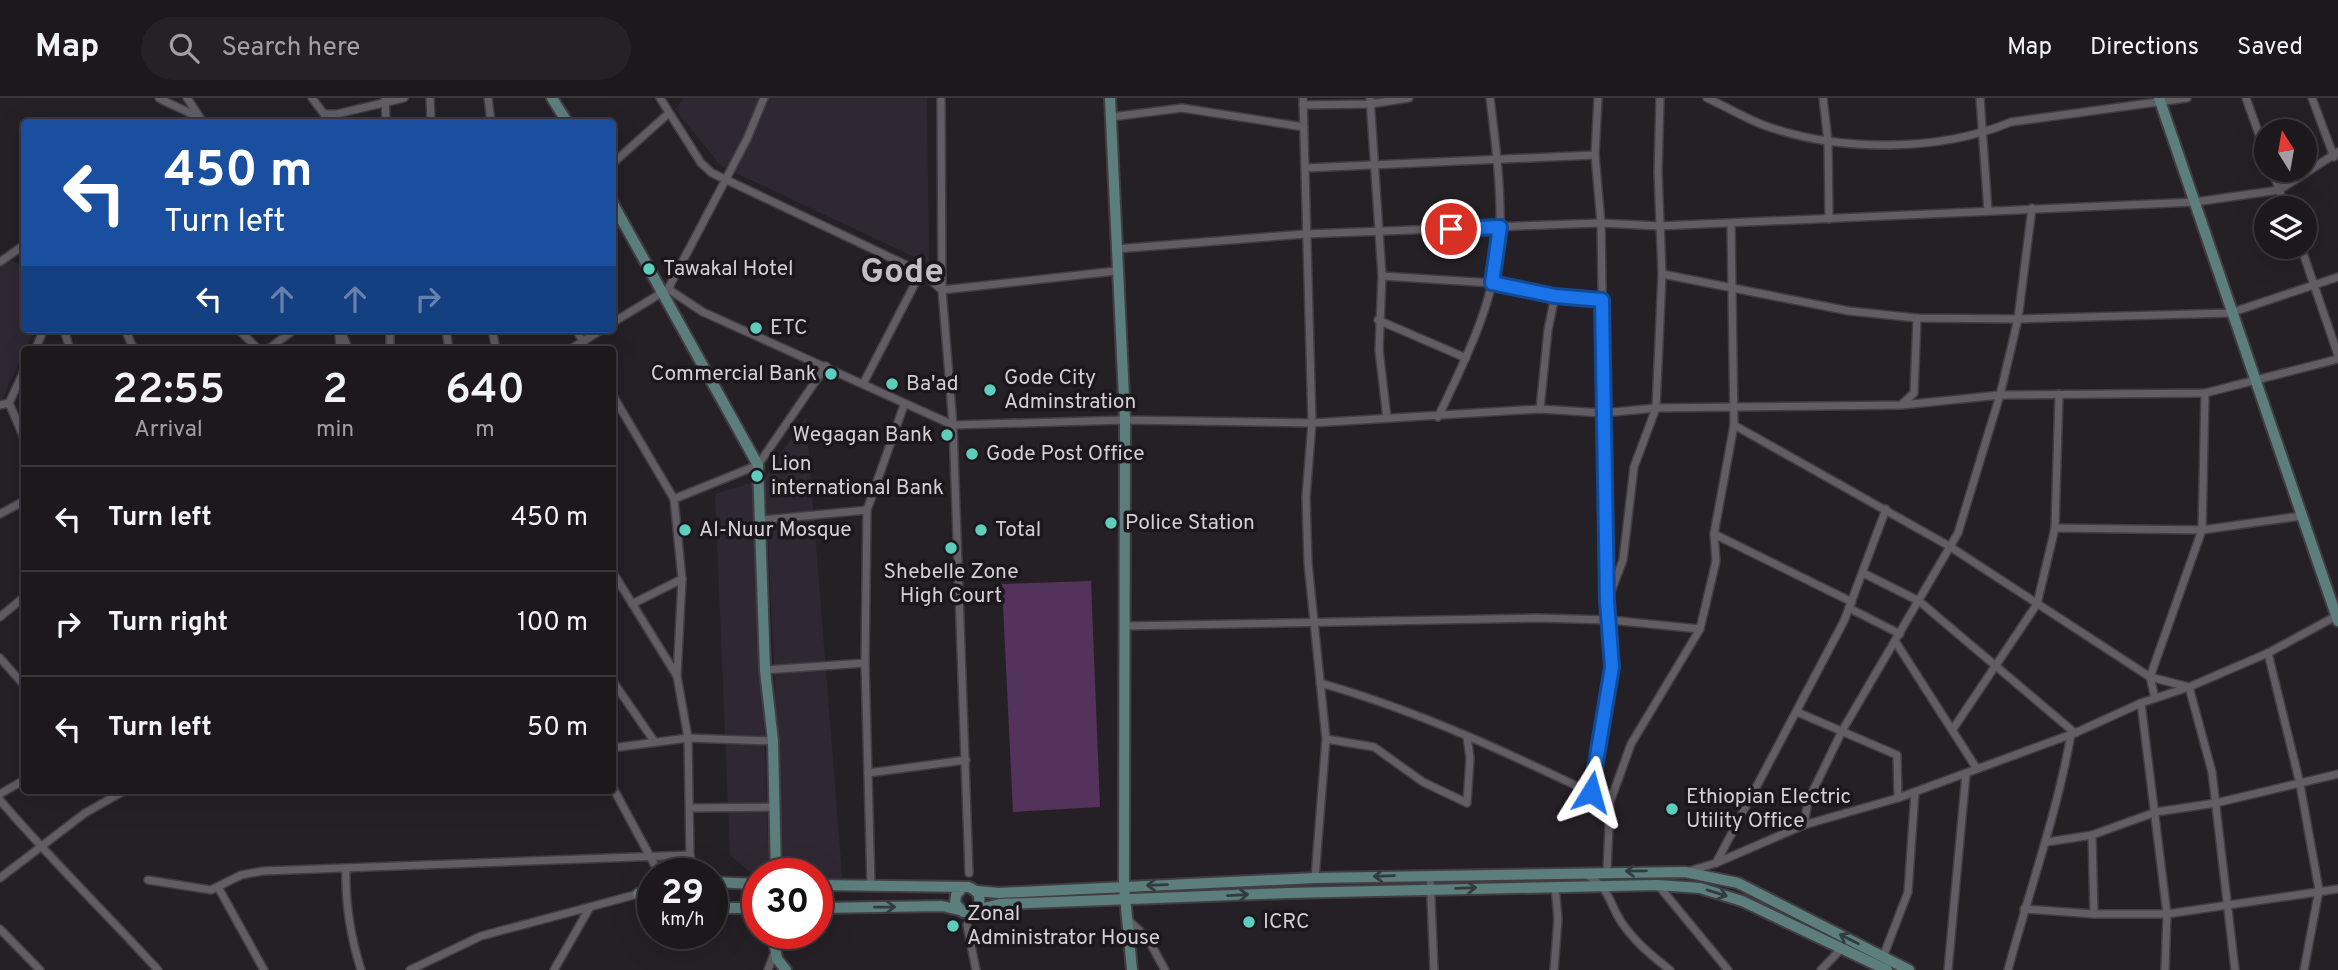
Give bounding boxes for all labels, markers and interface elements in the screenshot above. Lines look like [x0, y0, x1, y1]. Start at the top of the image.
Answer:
search box [141, 17, 631, 80]
text: Map [35, 27, 99, 69]
icon: search [165, 29, 203, 67]
text: Search here [221, 32, 360, 65]
text: Map [2007, 33, 2052, 63]
text: Directions [2090, 33, 2199, 63]
text: Saved [2237, 33, 2303, 63]
north arrow [2254, 119, 2317, 182]
map controls [2254, 119, 2317, 259]
text: 450 m [164, 142, 313, 204]
icon: left [49, 147, 140, 238]
button: layers [2254, 196, 2317, 259]
pin [1421, 199, 1481, 259]
text: Turn left [164, 203, 285, 243]
icon: arrive [1432, 210, 1470, 248]
district label: Gode [860, 251, 944, 295]
place label: Tawakal Hotel [663, 256, 793, 283]
marker: Tawakal Hotel [641, 261, 657, 277]
icon: left [190, 280, 228, 318]
icon: ahead [263, 280, 301, 318]
icon: ahead [336, 280, 374, 318]
icon: right [409, 280, 447, 318]
place label: ETC [770, 315, 808, 342]
marker: ETC [748, 320, 764, 336]
place label: Commercial Bank [651, 361, 817, 388]
text: 22:55 [112, 365, 225, 418]
text: 2 [322, 365, 348, 418]
text: 640 [445, 365, 525, 418]
place label: Gode City Adminstration [1004, 365, 1136, 416]
marker: Commercial Bank [823, 366, 839, 382]
place label: Ba'ad [906, 371, 959, 398]
marker: Ba'ad [884, 376, 900, 392]
marker: Gode City Adminstration [982, 382, 998, 398]
text: Arrival [134, 416, 203, 445]
text: min [316, 416, 354, 445]
text: m [475, 416, 495, 445]
place label: Wegagan Bank [792, 422, 933, 449]
marker: Wegagan Bank [939, 427, 955, 443]
place label: Gode Post Office [986, 441, 1145, 468]
marker: Gode Post Office [964, 446, 980, 462]
place label: Lion international Bank [771, 451, 944, 502]
marker: Lion international Bank [749, 468, 765, 484]
icon: left [49, 500, 87, 538]
text: Turn left [108, 502, 212, 535]
text: 450 m [511, 502, 588, 535]
place label: Police Station [1125, 510, 1255, 537]
marker: Police Station [1103, 515, 1119, 531]
place label: Al-Nuur Mosque [699, 517, 852, 544]
place label: Total [995, 517, 1041, 544]
marker: Al-Nuur Mosque [677, 522, 693, 538]
marker: Total [973, 522, 989, 538]
marker: Shebelle Zone High Court [943, 540, 959, 556]
place label: Shebelle Zone High Court [884, 559, 1018, 610]
icon: right [49, 605, 87, 643]
text: Turn right [108, 607, 228, 640]
text: 100 m [517, 607, 588, 640]
icon: left [49, 710, 87, 748]
text: Turn left [108, 712, 212, 745]
text: 50 m [527, 712, 588, 745]
position arrow [1554, 755, 1628, 829]
place label: Ethiopian Electric Utility Office [1686, 784, 1851, 835]
marker: Ethiopian Electric Utility Office [1664, 801, 1680, 817]
speed limit sign: 30 [742, 858, 833, 949]
one-way arrow [1625, 864, 1648, 878]
one-way arrow [1373, 869, 1396, 883]
text: 29 [661, 872, 704, 916]
one-way arrow [1146, 878, 1169, 891]
one-way arrow [1454, 882, 1477, 895]
one-way arrow [1706, 887, 1728, 900]
one-way arrow [1227, 889, 1250, 902]
one-way arrow [874, 900, 897, 914]
place label: Zonal Administrator House [967, 901, 1160, 952]
text: km/h [661, 909, 704, 932]
place label: ICRC [1263, 909, 1310, 936]
marker: ICRC [1241, 914, 1257, 930]
marker: Zonal Administrator House [945, 918, 961, 934]
one-way arrow [1839, 932, 1860, 945]

